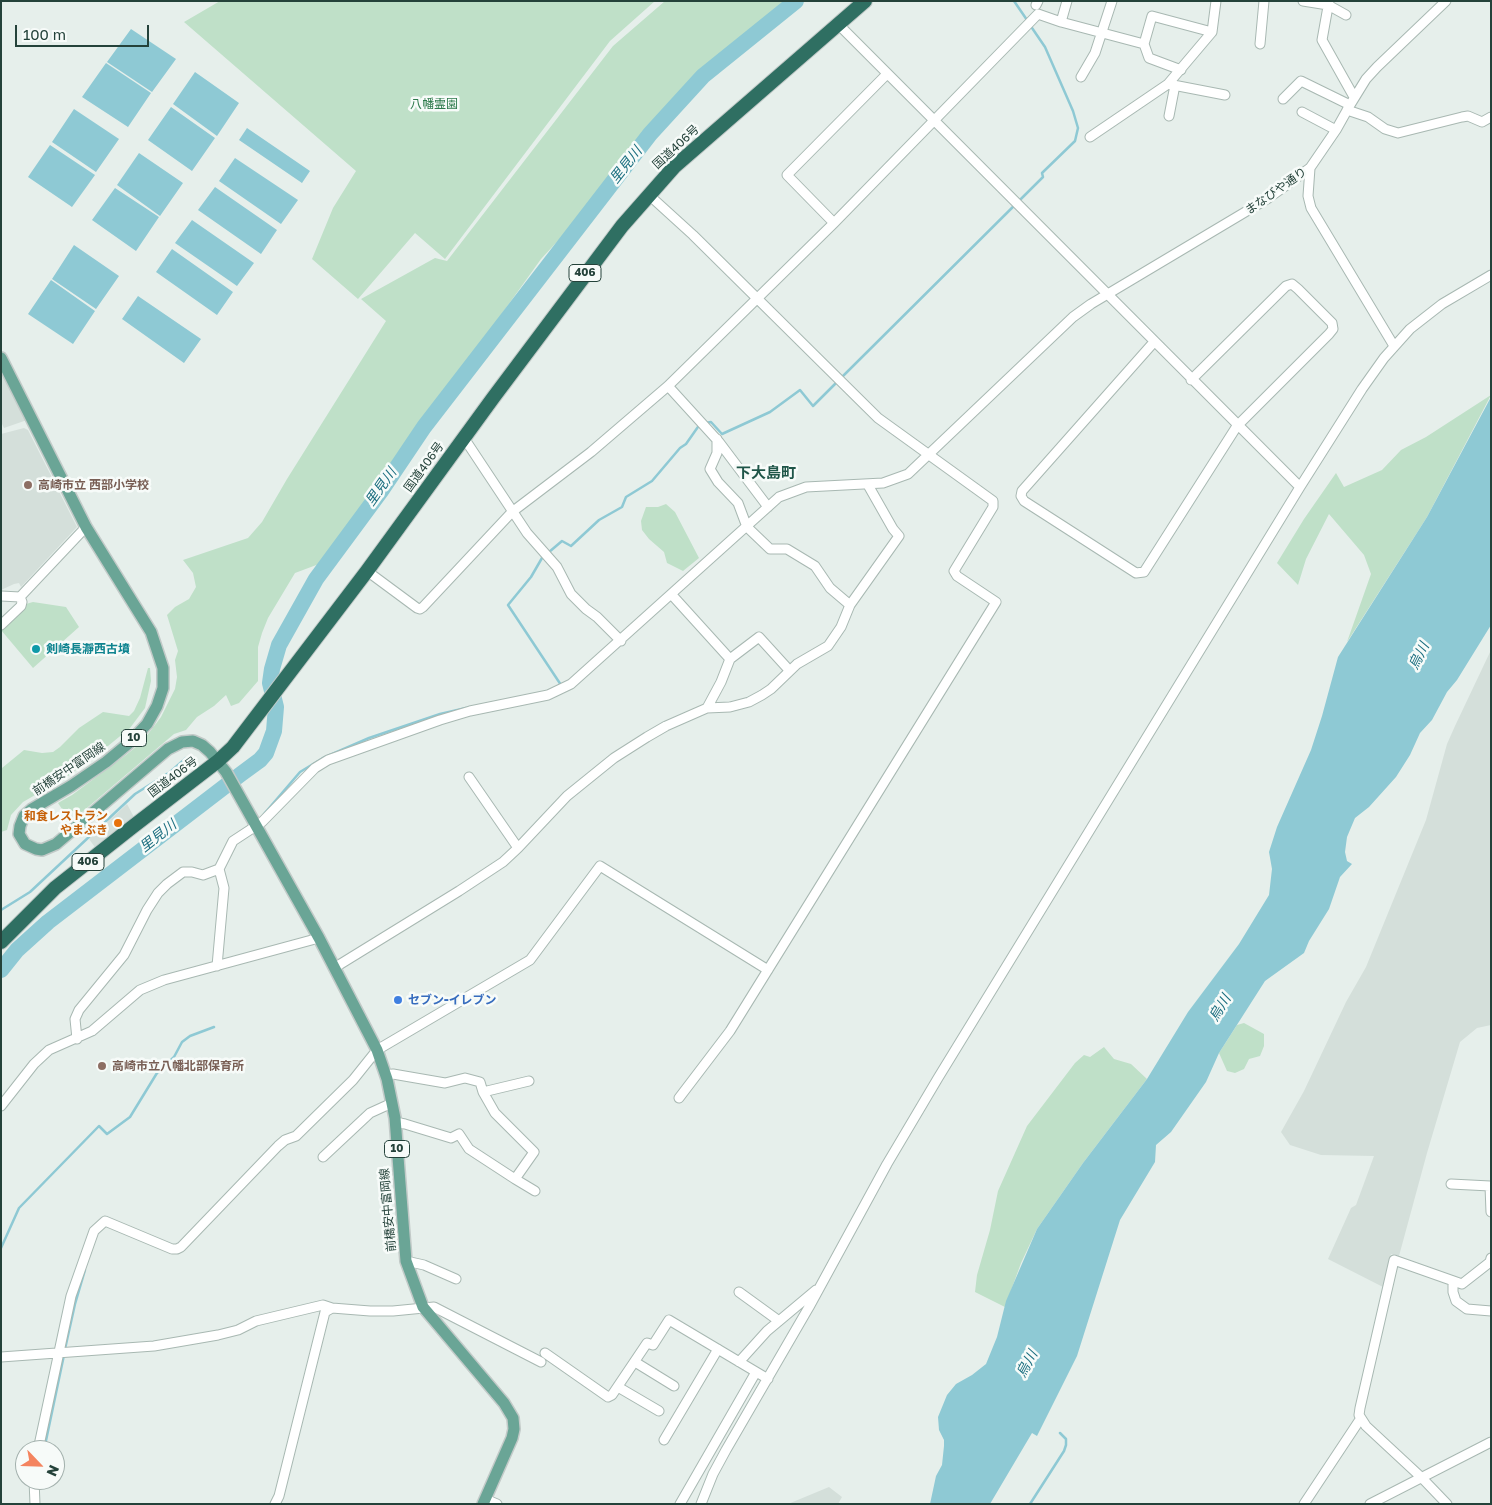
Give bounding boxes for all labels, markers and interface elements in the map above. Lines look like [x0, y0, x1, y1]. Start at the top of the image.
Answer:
scale bar [18, 15, 151, 47]
text: 100 m [23, 25, 66, 43]
park label: 八幡霊園 [410, 97, 458, 111]
street label: 国道406号 [650, 122, 702, 172]
water label: 里見川 [606, 143, 646, 187]
street label: まなびや通り [1242, 164, 1310, 218]
road number: 406 [569, 264, 601, 282]
street label: 国道406号 [401, 439, 447, 495]
district label: 下大島町 [736, 464, 796, 482]
water label: 里見川 [362, 465, 400, 509]
place label: 高崎市立 西部小学校 [38, 478, 149, 492]
marker: 高崎市立 西部小学校 [22, 479, 34, 491]
water label: 烏川 [1405, 640, 1433, 672]
place label: 剣崎長瀞西古墳 [46, 642, 130, 656]
marker: 剣崎長瀞西古墳 [30, 643, 42, 655]
road number: 10 [122, 730, 146, 746]
street label: 前橋安中富岡線 [30, 740, 108, 798]
street label: 国道406号 [145, 754, 201, 800]
place label: 和食レストラン やまぶき [24, 809, 108, 837]
water label: 里見川 [136, 816, 180, 856]
marker: 和食レストラン やまぶき [112, 817, 124, 829]
road number: 406 [72, 854, 104, 870]
water label: 烏川 [1206, 992, 1234, 1024]
place label: セブン-イレブン [408, 993, 497, 1007]
marker: セブン-イレブン [392, 994, 404, 1006]
place label: 高崎市立八幡北部保育所 [112, 1059, 244, 1073]
marker: 高崎市立八幡北部保育所 [96, 1060, 108, 1072]
road number: 10 [384, 1140, 410, 1158]
street label: 前橋安中富岡線 [377, 1168, 399, 1252]
water label: 烏川 [1013, 1348, 1041, 1380]
north arrow [15, 1440, 65, 1490]
text: N [43, 1463, 63, 1479]

